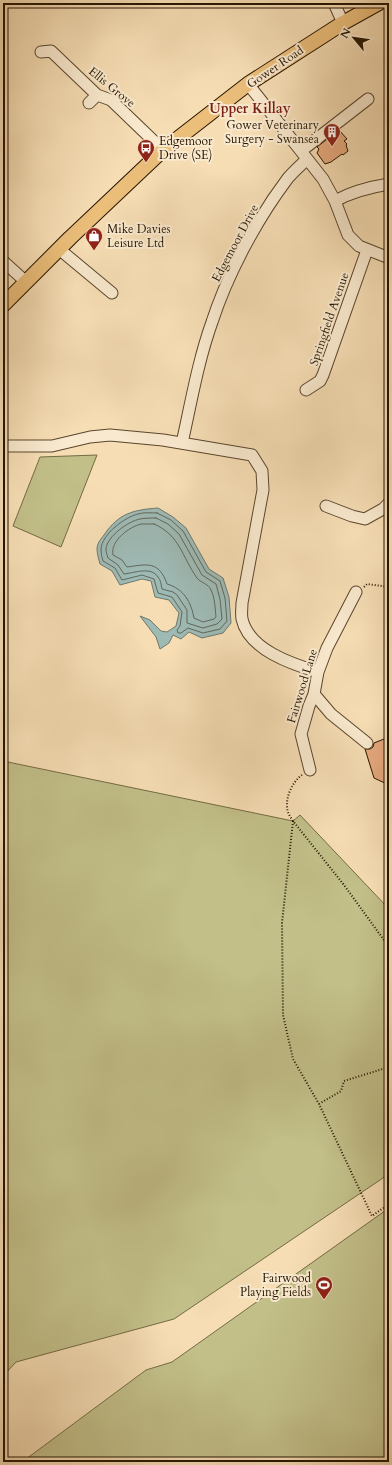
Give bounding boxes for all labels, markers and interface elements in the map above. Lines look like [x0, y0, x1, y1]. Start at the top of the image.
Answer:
north arrow [334, 18, 374, 58]
text: N [337, 25, 355, 41]
street label: Gower Road [244, 42, 307, 92]
street label: Ellis Grove [85, 63, 139, 111]
district label: Upper Killay [209, 99, 291, 118]
place label: Gower Veterinary Surgery - Swansea [225, 117, 320, 147]
building icon: Gower Veterinary Surgery - Swansea [322, 122, 342, 147]
place label: Edgemoor Drive (SE) [159, 133, 213, 163]
bus stop icon: Edgemoor Drive (SE) [136, 138, 156, 163]
street label: Edgemoor Drive [208, 201, 262, 285]
place label: Mike Davies Leisure Ltd [107, 221, 171, 251]
shop icon: Mike Davies Leisure Ltd [84, 226, 104, 251]
street label: Springfield Avenue [306, 270, 352, 368]
street label: Fairwood Lane [283, 647, 321, 725]
place label: Fairwood Playing Fields [240, 1270, 312, 1300]
sports icon: Fairwood Playing Fields [314, 1275, 334, 1300]

